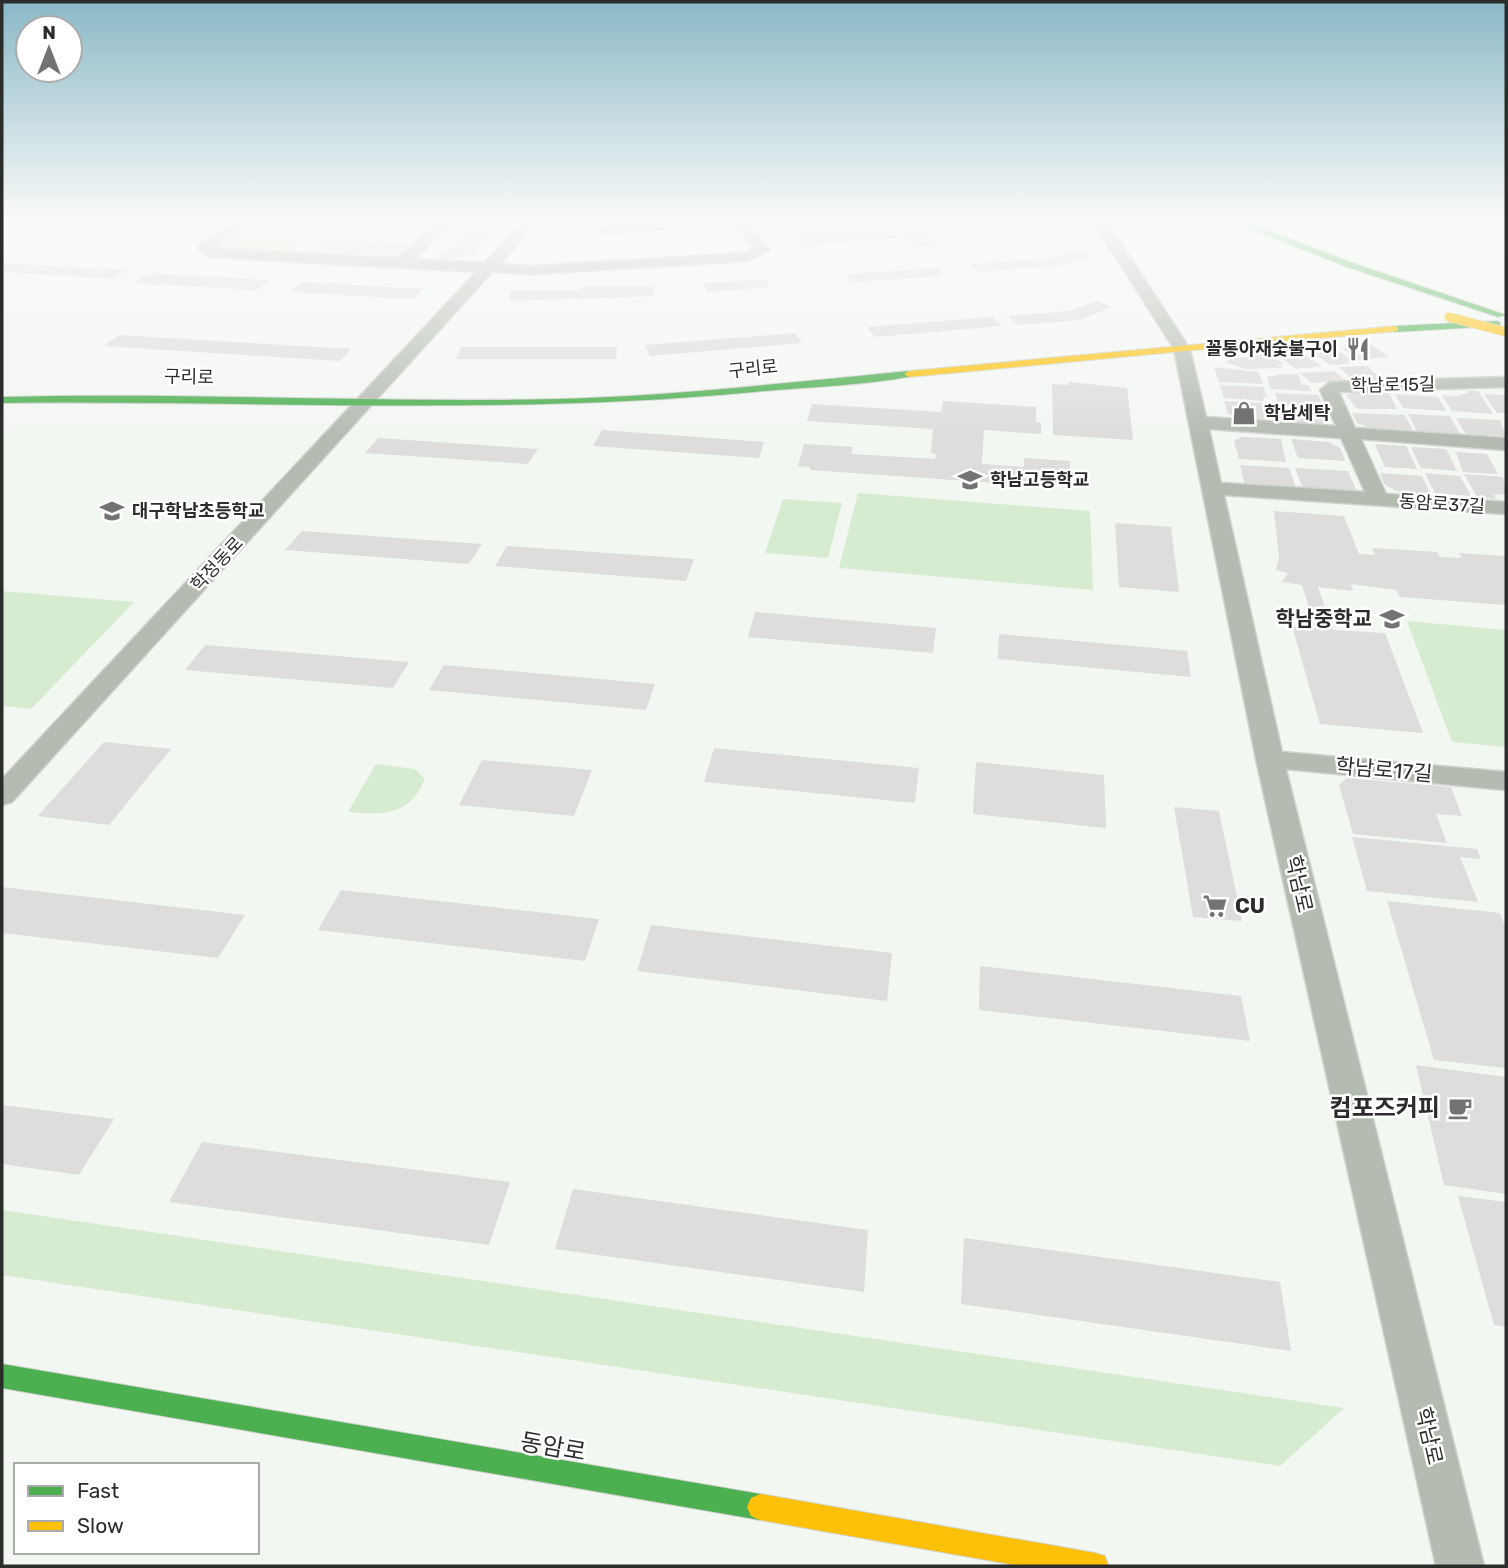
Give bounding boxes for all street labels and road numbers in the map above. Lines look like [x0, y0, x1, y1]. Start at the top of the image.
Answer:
street label: 구리로 [727, 355, 779, 383]
street label: 구리로 [164, 366, 214, 388]
street label: 학남로15길 [1350, 373, 1436, 397]
street label: 동암로37길 [1398, 490, 1486, 518]
street label: 학정동로 [186, 532, 248, 596]
street label: 학남로17길 [1335, 753, 1433, 786]
street label: 학남로 [1281, 853, 1318, 915]
street label: 학남로 [1411, 1405, 1448, 1467]
street label: 동암로 [518, 1427, 588, 1467]

